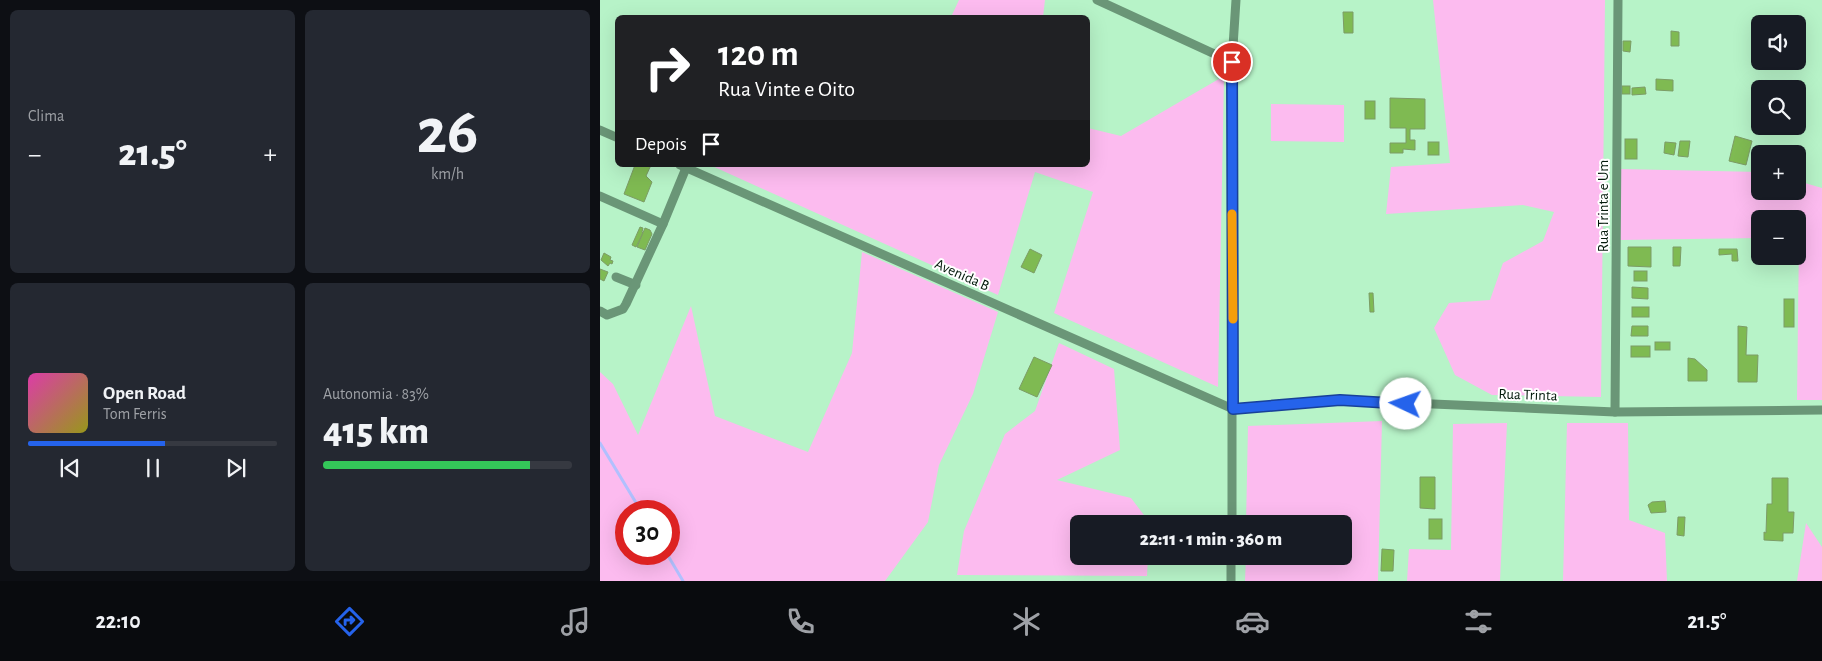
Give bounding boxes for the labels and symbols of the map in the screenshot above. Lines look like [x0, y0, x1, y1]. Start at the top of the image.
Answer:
pin [1211, 41, 1253, 83]
street label: Rua Trinta e Um [1596, 160, 1611, 252]
street label: Avenida B [932, 256, 992, 294]
position arrow [1379, 377, 1431, 429]
street label: Rua Trinta [1498, 386, 1558, 404]
speed limit sign: 30 [615, 500, 680, 565]

